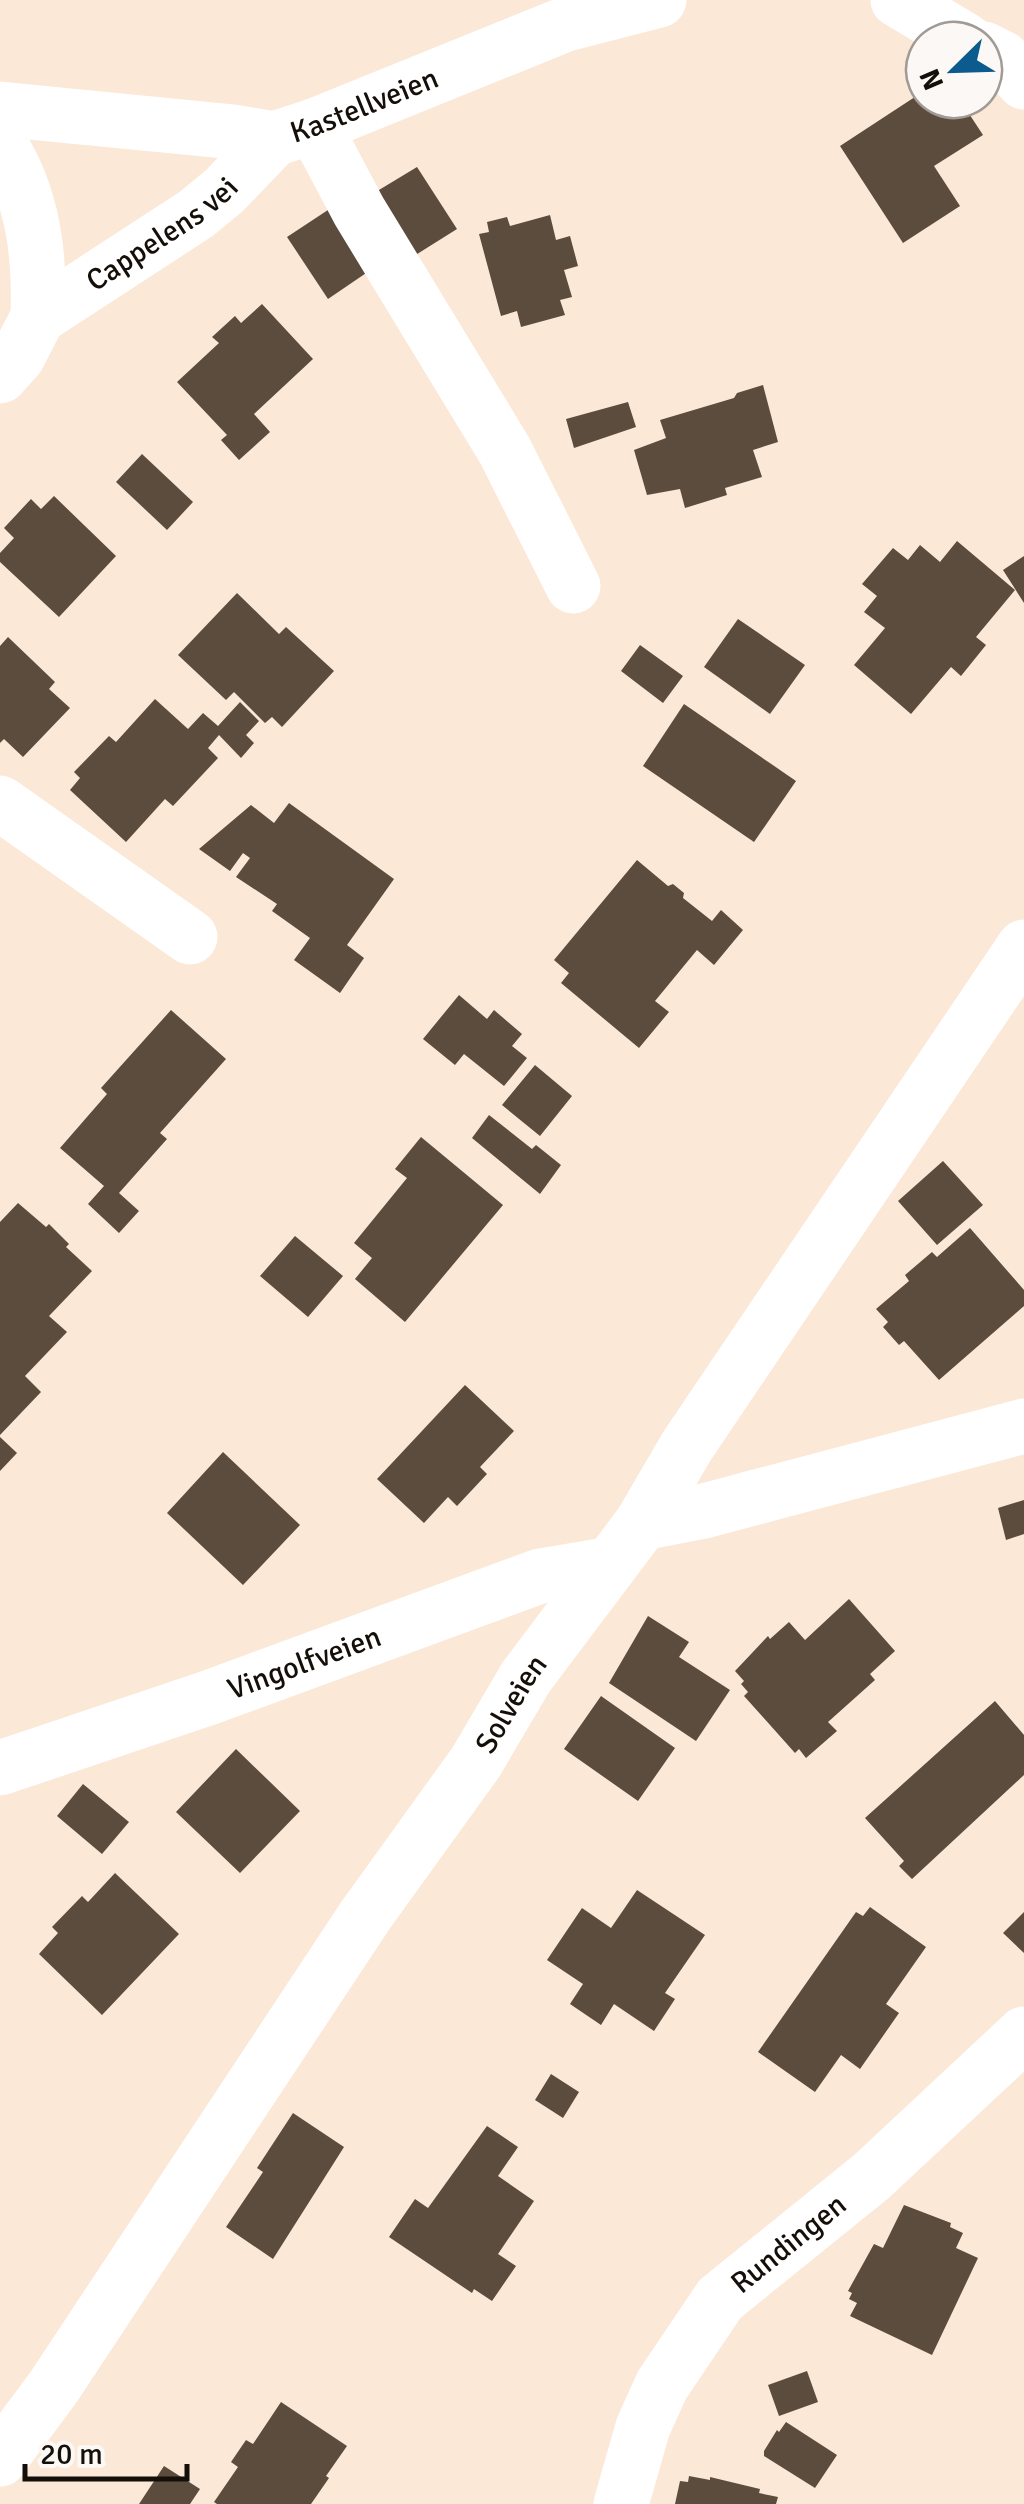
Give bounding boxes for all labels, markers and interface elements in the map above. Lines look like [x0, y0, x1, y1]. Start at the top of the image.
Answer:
north arrow [904, 20, 1004, 120]
street label: Kastellveien [285, 59, 444, 151]
text: N [912, 64, 951, 95]
street label: Cappelens vei [79, 169, 246, 299]
street label: Vingolfveien [222, 1618, 386, 1708]
street label: Solveien [467, 1647, 555, 1760]
street label: Rundingen [723, 2186, 854, 2301]
scale bar [25, 2419, 188, 2481]
text: 20 m [40, 2436, 103, 2473]

